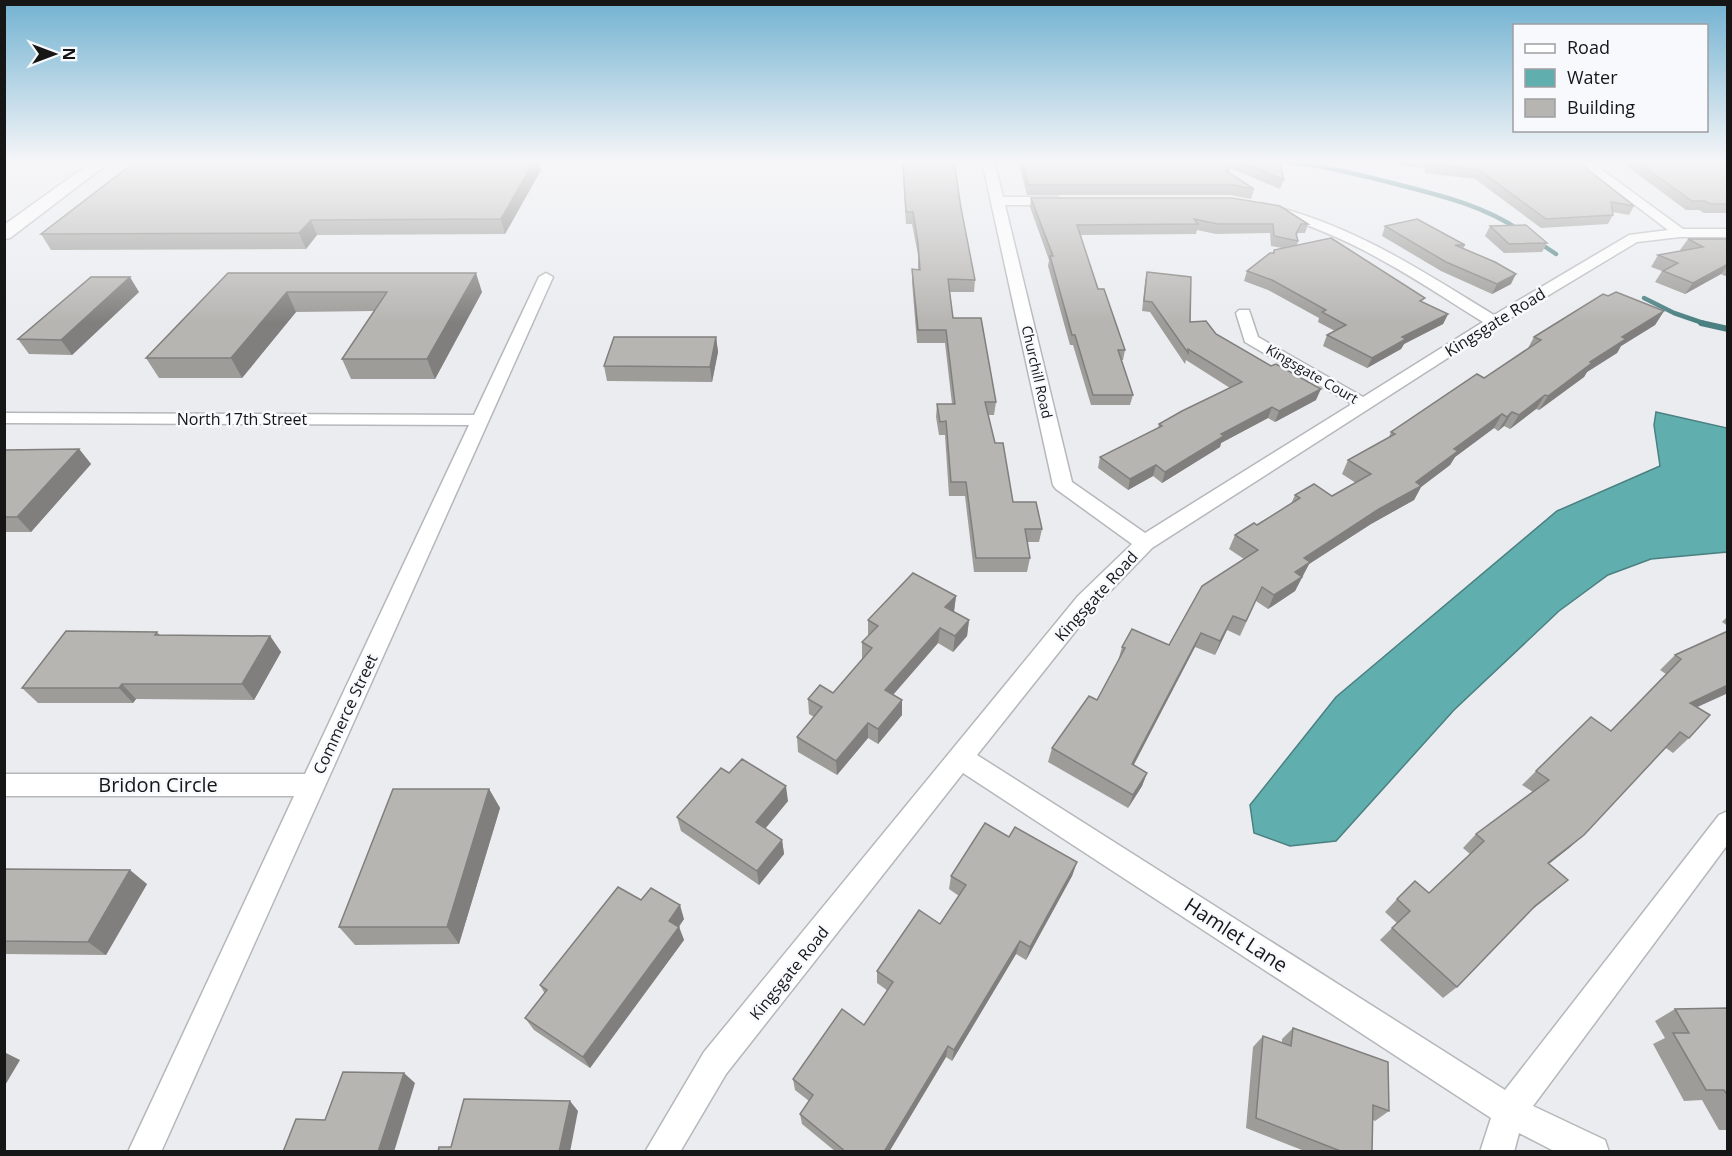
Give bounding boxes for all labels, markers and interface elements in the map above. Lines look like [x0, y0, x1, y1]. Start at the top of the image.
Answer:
north arrow [24, 24, 84, 84]
legend [1513, 24, 1708, 132]
text: Road [1567, 35, 1610, 59]
text: N [58, 47, 80, 61]
text: Water [1567, 65, 1618, 89]
text: Building [1567, 95, 1635, 119]
street label: Kingsgate Road [1441, 282, 1549, 362]
street label: Churchill Road [1018, 324, 1057, 420]
street label: Kingsgate Court [1263, 339, 1362, 408]
street label: North 17th Street [177, 408, 308, 430]
street label: Kingsgate Road [1049, 546, 1143, 646]
street label: Commerce Street [307, 650, 383, 778]
street label: Bridon Circle [98, 771, 218, 798]
street label: Hamlet Lane [1179, 891, 1293, 978]
street label: Kingsgate Road [744, 922, 834, 1024]

